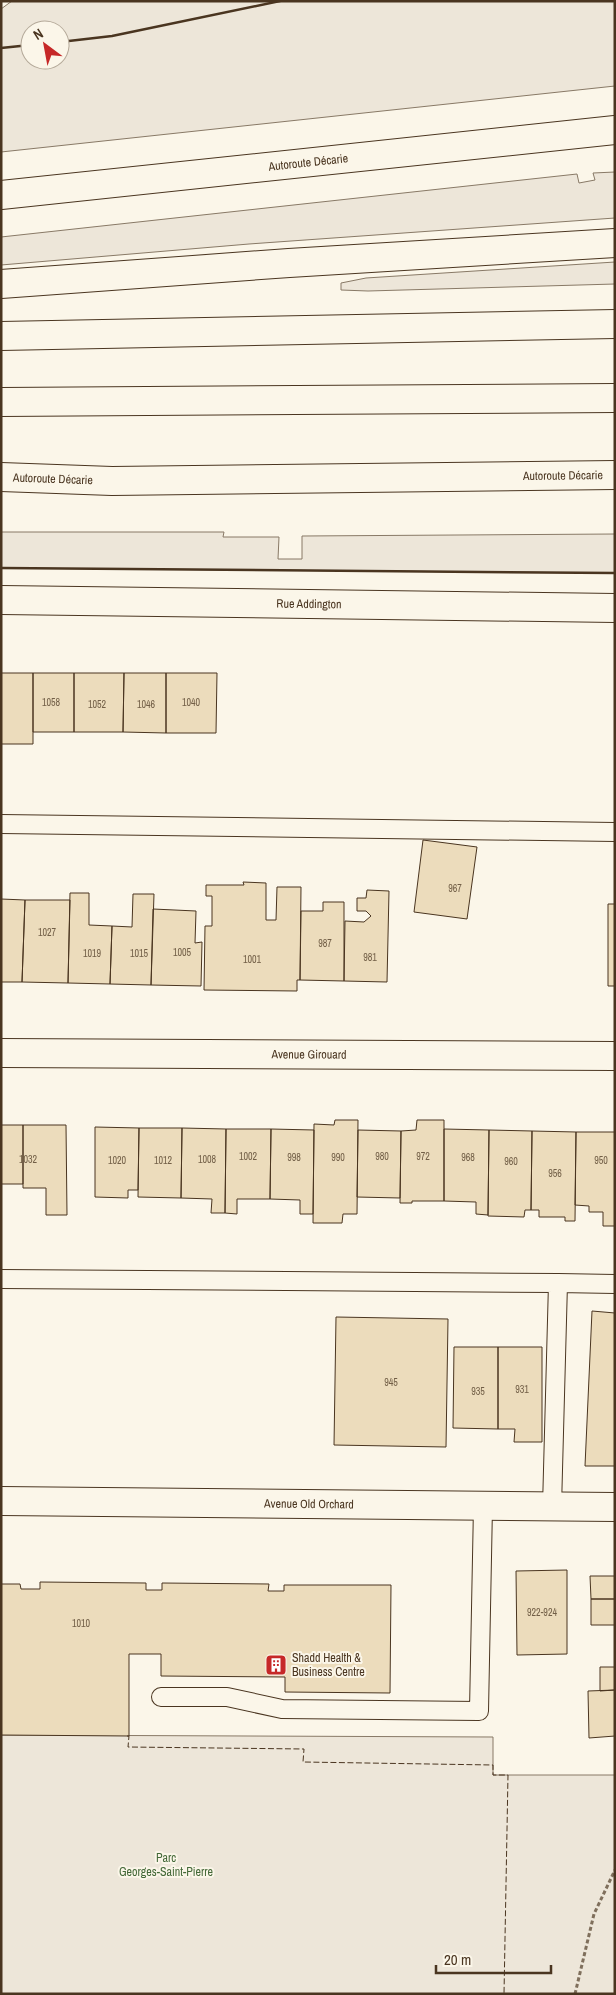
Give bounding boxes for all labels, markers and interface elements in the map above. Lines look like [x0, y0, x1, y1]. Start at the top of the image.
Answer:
north arrow [20, 20, 70, 70]
text: N [30, 24, 46, 44]
street label: Autoroute Décarie [267, 150, 349, 175]
street label: Autoroute Décarie [522, 467, 603, 484]
street label: Autoroute Décarie [12, 469, 93, 488]
street label: Rue Addington [276, 596, 342, 612]
house number: 1058 [42, 696, 61, 709]
house number: 1040 [182, 696, 201, 709]
house number: 1052 [88, 698, 107, 711]
house number: 1046 [137, 698, 156, 711]
house number: 967 [448, 882, 462, 895]
house number: 1027 [38, 926, 57, 939]
house number: 987 [318, 937, 332, 950]
house number: 1005 [173, 946, 192, 959]
house number: 1019 [83, 947, 102, 960]
house number: 1015 [130, 947, 149, 960]
house number: 981 [363, 951, 377, 964]
house number: 1001 [243, 953, 262, 966]
street label: Avenue Girouard [270, 1046, 346, 1063]
house number: 1002 [239, 1150, 258, 1163]
house number: 980 [375, 1150, 389, 1163]
house number: 972 [416, 1150, 430, 1163]
house number: 998 [287, 1151, 301, 1164]
house number: 990 [331, 1151, 345, 1164]
house number: 968 [461, 1151, 475, 1164]
house number: 1032 [19, 1153, 38, 1166]
house number: 1008 [198, 1153, 217, 1166]
house number: 1020 [108, 1154, 127, 1167]
house number: 1012 [154, 1154, 173, 1167]
house number: 950 [594, 1154, 608, 1167]
house number: 960 [504, 1155, 518, 1168]
house number: 956 [548, 1167, 562, 1180]
house number: 945 [384, 1376, 398, 1389]
house number: 931 [515, 1383, 529, 1396]
house number: 935 [471, 1385, 485, 1398]
street label: Avenue Old Orchard [263, 1496, 354, 1512]
house number: 922-924 [527, 1606, 557, 1619]
house number: 1010 [72, 1617, 91, 1630]
place label: Shadd Health & Business Centre [292, 1650, 365, 1680]
building icon: Shadd Health & Business Centre [264, 1653, 288, 1677]
park label: Parc Georges-Saint-Pierre [119, 1850, 213, 1880]
scale bar [436, 1942, 551, 1974]
text: 20 m [444, 1949, 471, 1970]

